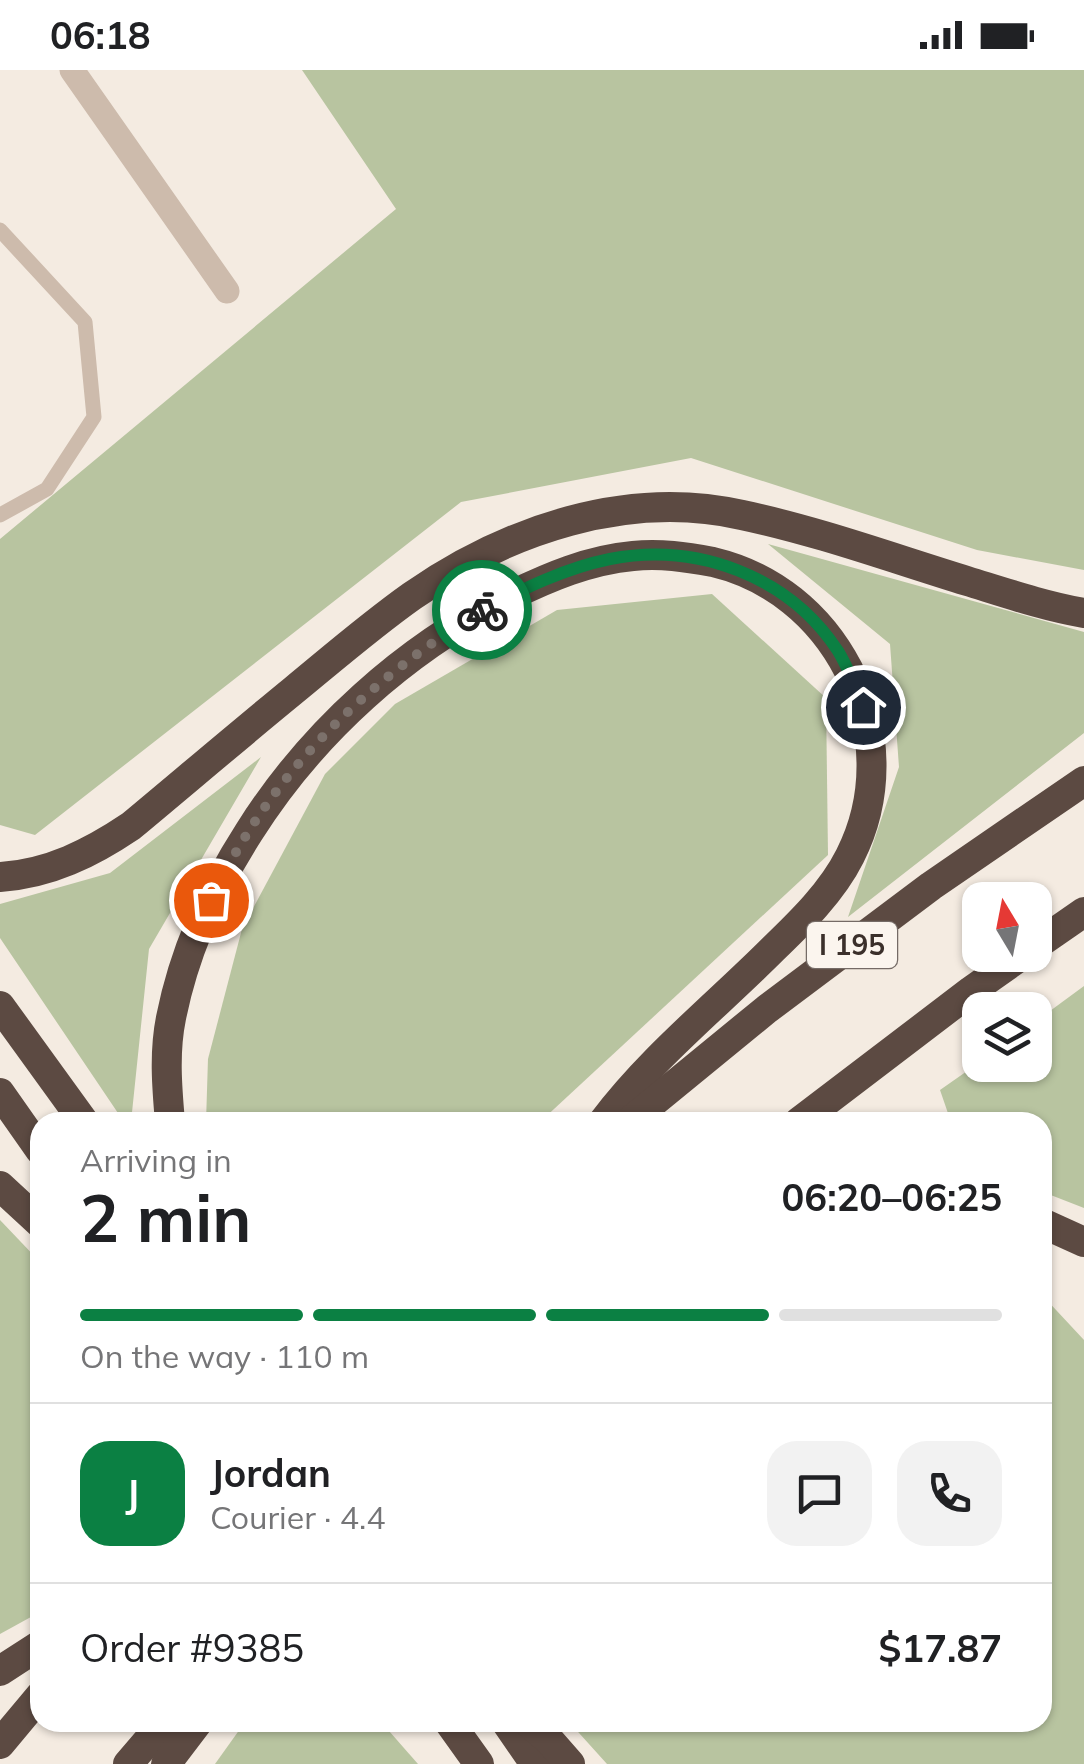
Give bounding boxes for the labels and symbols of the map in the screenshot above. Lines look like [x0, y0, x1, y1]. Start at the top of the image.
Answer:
courier [432, 560, 532, 660]
pin [821, 665, 906, 750]
pin [169, 858, 254, 943]
north arrow [962, 882, 1052, 972]
road number: I 195 [807, 922, 897, 968]

